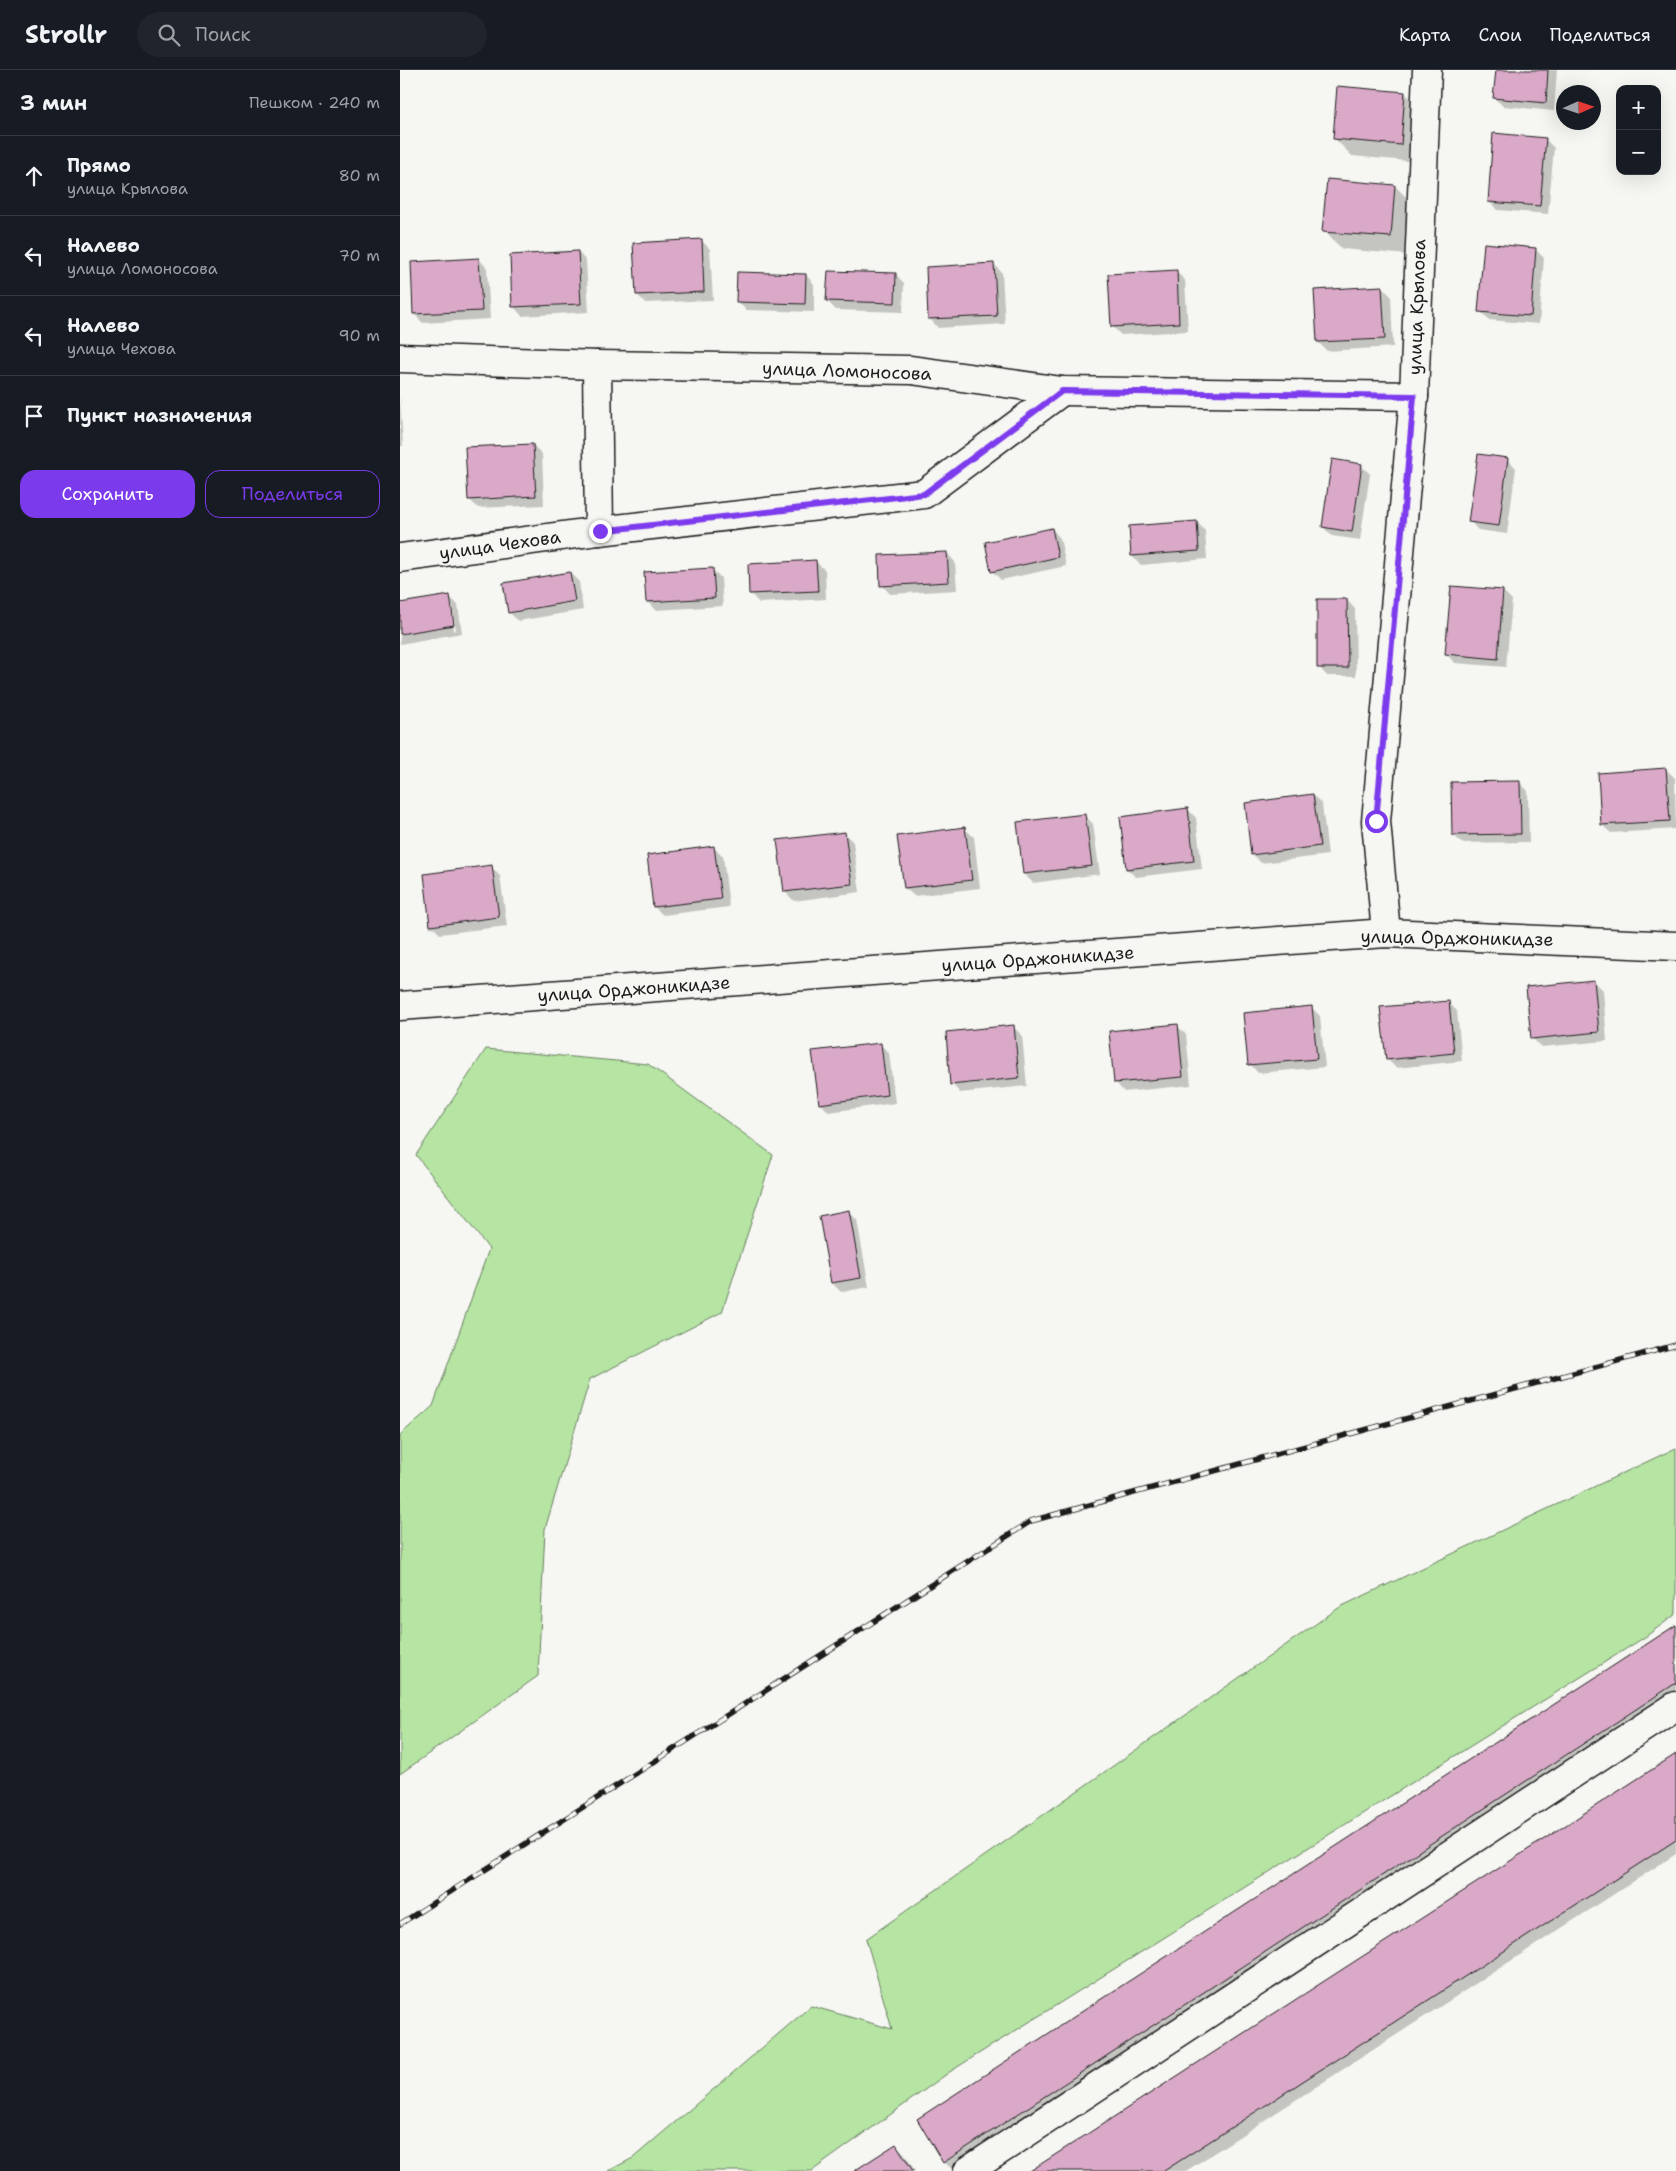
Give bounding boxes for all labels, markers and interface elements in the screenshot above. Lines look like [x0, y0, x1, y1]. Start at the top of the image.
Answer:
search box [137, 12, 487, 57]
text: Strollr [25, 19, 107, 51]
icon: search [155, 21, 183, 49]
text: Поиск [195, 22, 251, 47]
text: Карта [1399, 23, 1450, 47]
text: Слои [1478, 23, 1522, 47]
text: Поделиться [1550, 23, 1651, 47]
north arrow [1556, 85, 1601, 130]
map controls [1616, 85, 1661, 175]
button: + [1616, 85, 1661, 130]
text: 3 мин [20, 89, 87, 117]
text: Пешком · 240 m [249, 92, 380, 113]
button: − [1616, 130, 1661, 175]
text: Прямо [67, 153, 131, 178]
icon: ahead [20, 162, 48, 190]
text: 80 m [339, 165, 380, 186]
text: улица Крылова [67, 178, 188, 199]
text: Налево [67, 233, 140, 258]
street label: улица Крылова [1403, 239, 1431, 375]
icon: left [20, 242, 48, 270]
text: 70 m [339, 245, 380, 266]
text: улица Ломоносова [67, 258, 218, 279]
text: Налево [67, 313, 140, 338]
icon: left [20, 322, 48, 350]
text: 90 m [339, 325, 380, 346]
text: улица Чехова [67, 338, 176, 359]
street label: улица Ломоносова [762, 356, 932, 386]
icon: arrive [20, 402, 48, 430]
text: Пункт назначения [67, 403, 252, 428]
button: Сохранить [20, 470, 195, 518]
button: Поделиться [205, 470, 380, 518]
route end [589, 520, 612, 543]
street label: улица Чехова [438, 525, 562, 565]
route start [1365, 810, 1388, 833]
street label: улица Орджоникидзе [1360, 924, 1554, 952]
street label: улица Орджоникидзе [941, 940, 1135, 978]
street label: улица Орджоникидзе [537, 970, 731, 1008]

